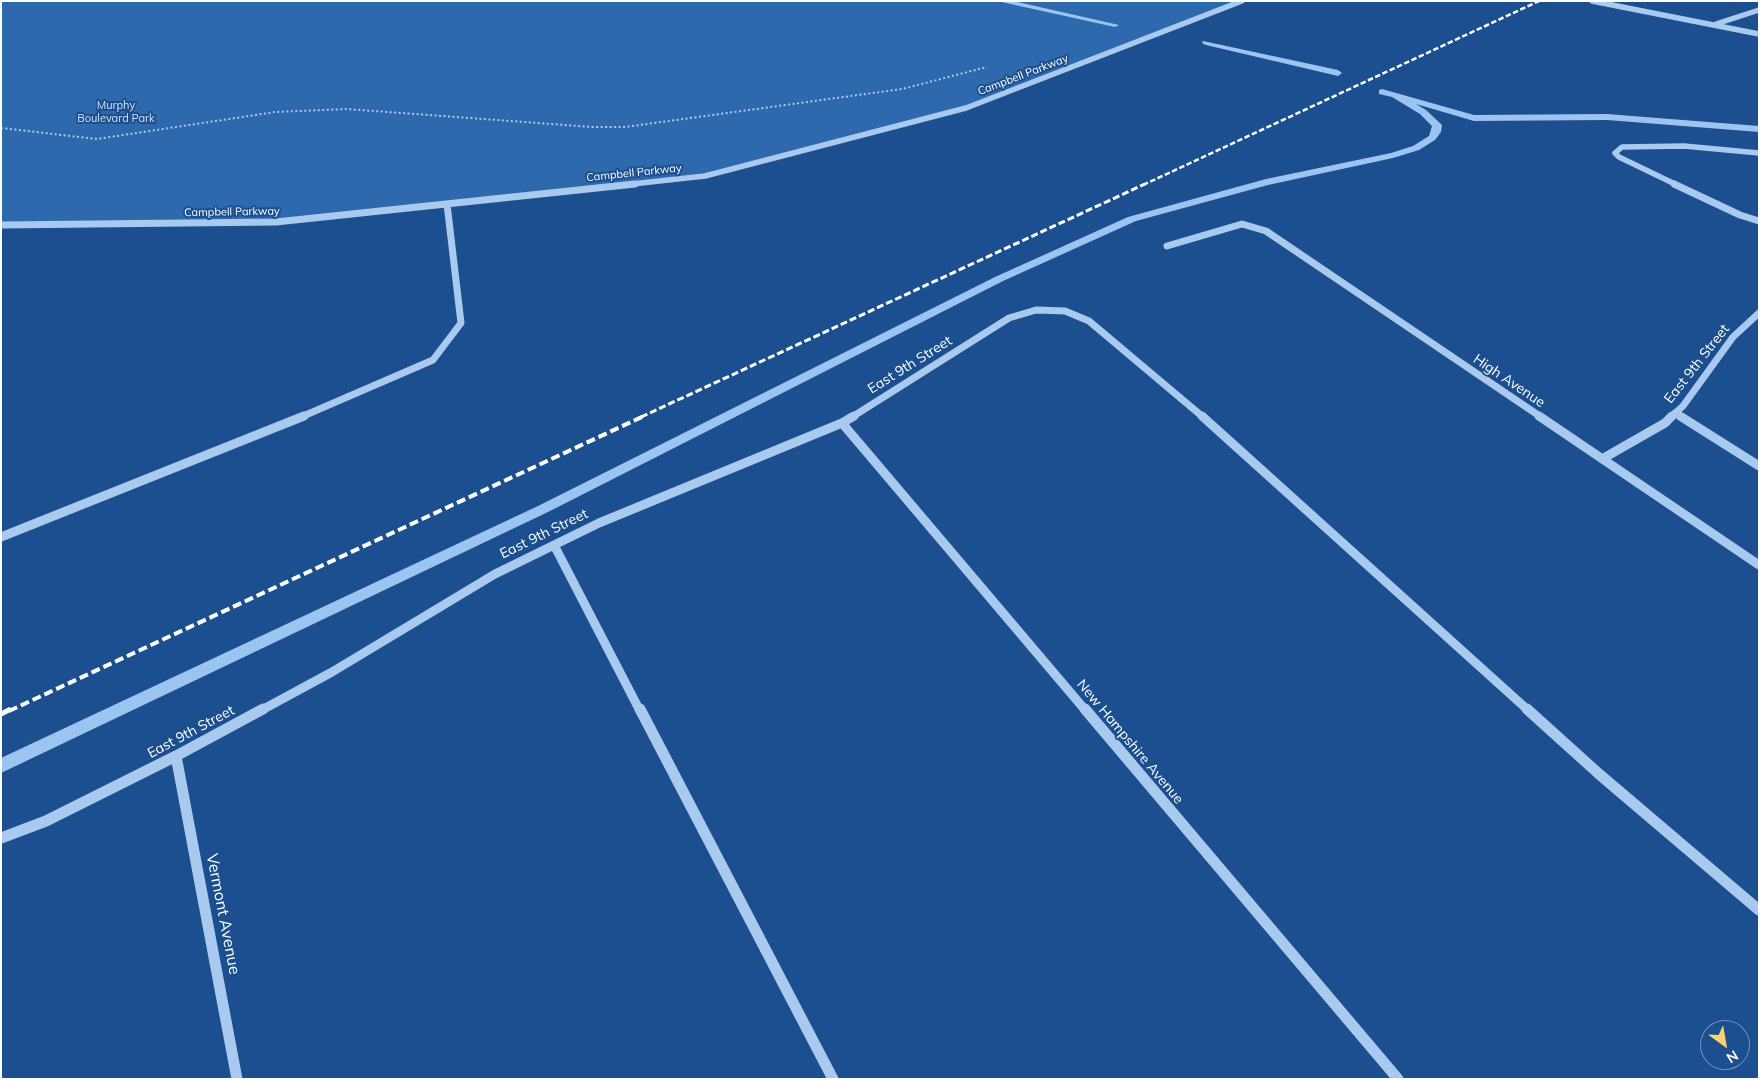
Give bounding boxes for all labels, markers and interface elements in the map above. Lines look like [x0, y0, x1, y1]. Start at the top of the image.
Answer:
street label: Campbell Parkway [976, 52, 1070, 98]
park label: Murphy Boulevard Park [77, 99, 155, 125]
street label: Campbell Parkway [586, 161, 682, 185]
street label: Campbell Parkway [184, 205, 280, 219]
street label: East 9th Street [1661, 321, 1733, 407]
street label: East 9th Street [865, 332, 955, 398]
street label: High Avenue [1470, 351, 1548, 411]
street label: East 9th Street [497, 505, 591, 563]
street label: New Hampshire Avenue [1073, 676, 1187, 808]
street label: East 9th Street [145, 702, 237, 762]
street label: Vermont Avenue [202, 852, 244, 976]
north arrow [1700, 1020, 1750, 1070]
text: N [1723, 1046, 1742, 1067]

